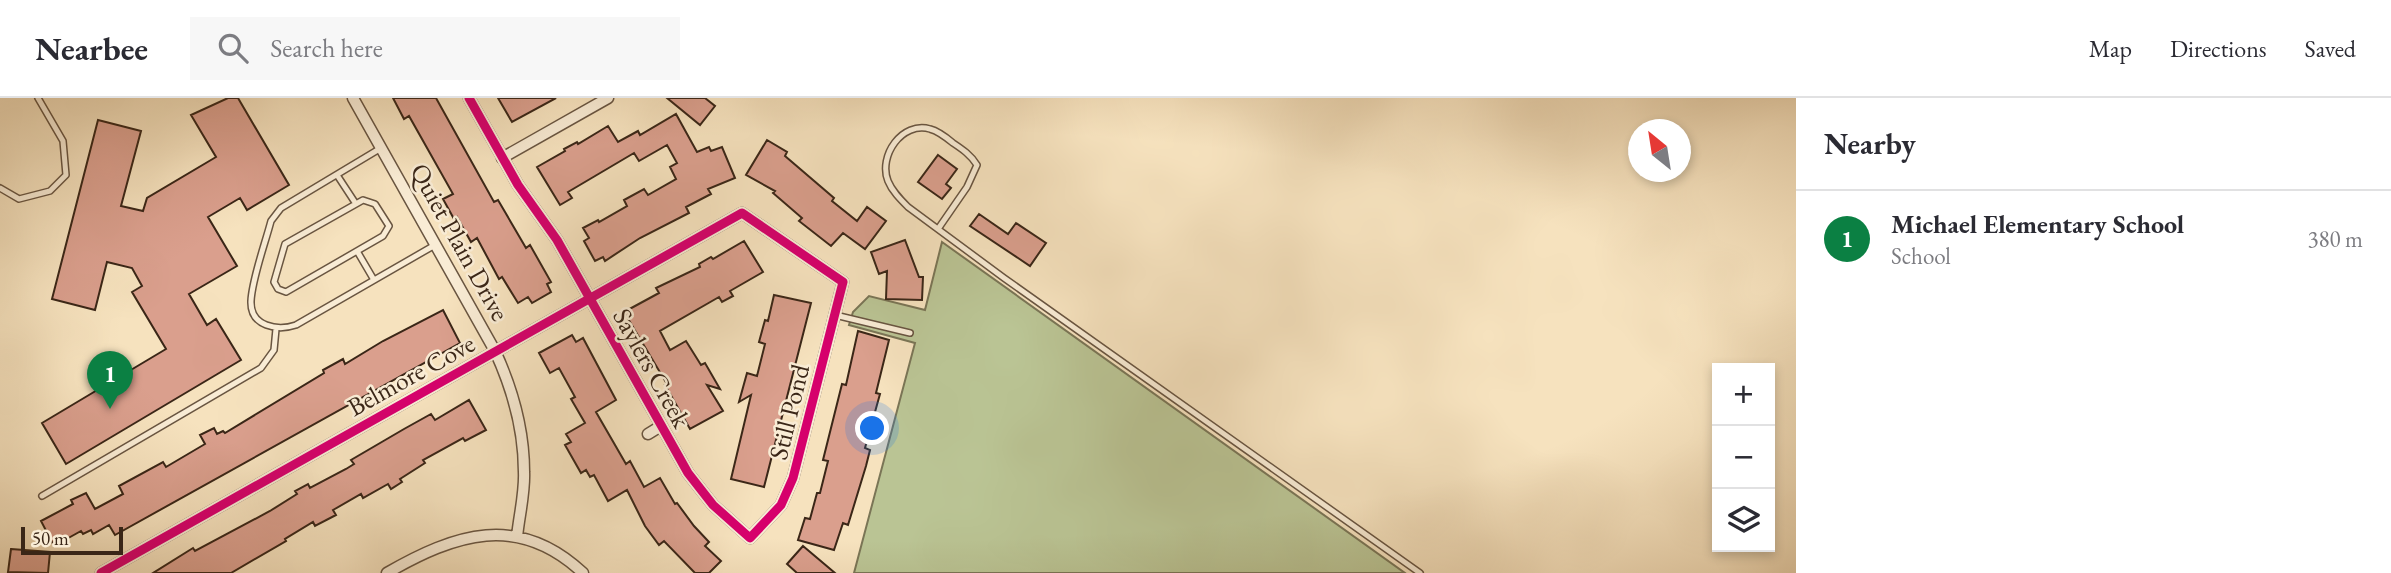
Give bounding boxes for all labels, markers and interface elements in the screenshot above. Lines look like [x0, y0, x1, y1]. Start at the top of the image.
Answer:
search box [190, 17, 680, 80]
text: Nearbee [35, 27, 148, 70]
icon: search [214, 29, 252, 67]
text: Search here [270, 31, 383, 65]
text: Map [2089, 33, 2132, 64]
text: Directions [2170, 33, 2267, 64]
text: Saved [2305, 33, 2356, 64]
north arrow [1628, 119, 1691, 182]
text: Nearby [1824, 124, 1916, 163]
street label: Quiet Plain Drive [403, 157, 517, 327]
text: Michael Elementary School [1891, 207, 2184, 241]
text: 1 [1841, 224, 1853, 254]
text: 380 m [2307, 224, 2363, 254]
text: School [1891, 241, 1951, 271]
street label: Saylers Creek [605, 302, 699, 434]
street label: Belmore Cove [341, 326, 481, 424]
pin: 1 [87, 351, 133, 409]
street label: Still Pond [761, 360, 817, 463]
map controls [1712, 363, 1775, 552]
button: + [1712, 363, 1775, 426]
your location [855, 411, 889, 445]
button: − [1712, 426, 1775, 489]
button: layers [1712, 489, 1775, 552]
scale bar [21, 524, 122, 556]
text: 50 m [32, 526, 69, 551]

